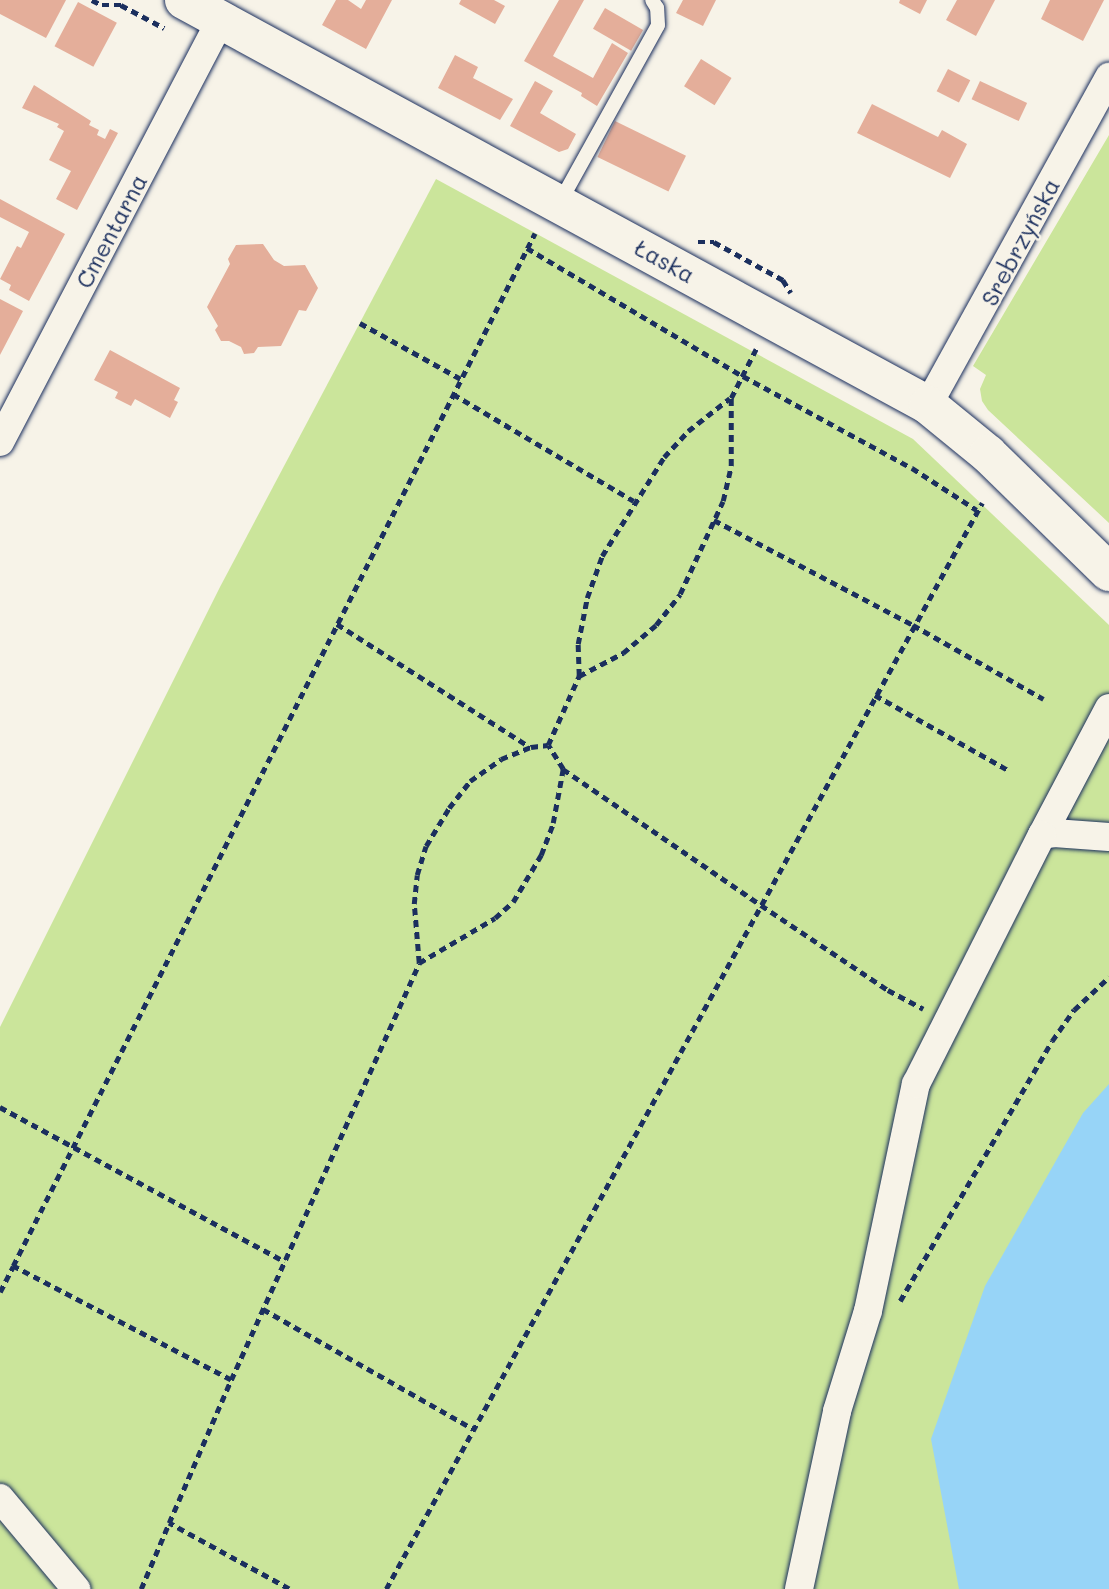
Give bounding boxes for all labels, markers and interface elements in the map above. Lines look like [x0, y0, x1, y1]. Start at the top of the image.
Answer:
street label: Cmentarna [70, 169, 152, 293]
street label: Srebrzyńska [975, 174, 1065, 310]
street label: Łaska [630, 233, 700, 289]

